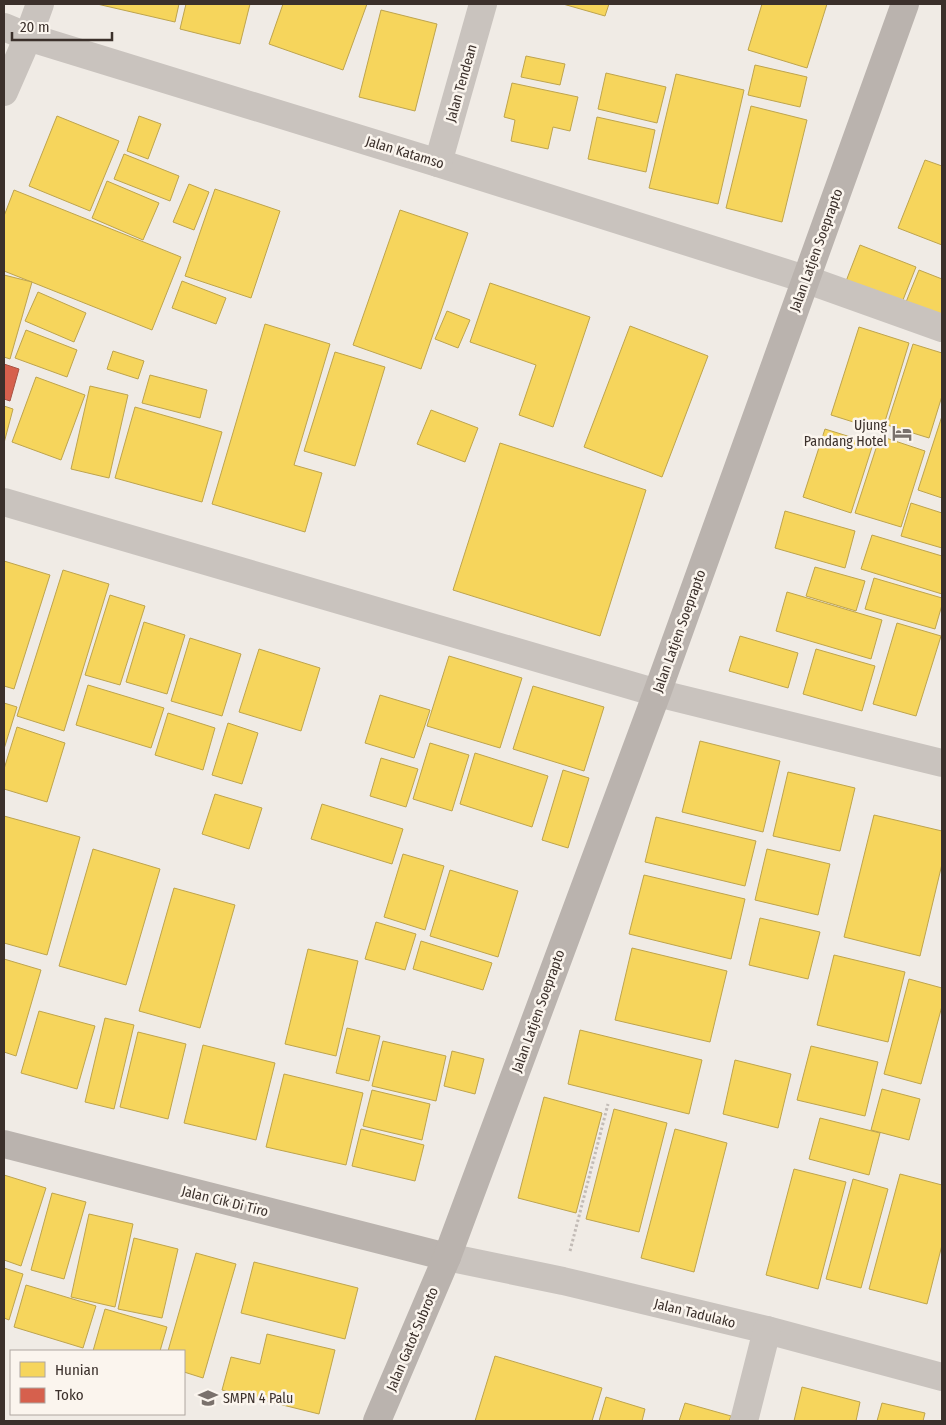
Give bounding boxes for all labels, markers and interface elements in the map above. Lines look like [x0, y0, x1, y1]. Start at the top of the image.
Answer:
scale bar [12, 10, 112, 42]
text: 20 m [20, 18, 50, 36]
street label: Jalan Tendean [442, 42, 481, 124]
street label: Jalan Katamso [363, 132, 446, 172]
street label: Jalan Latjen Soeprapto [786, 186, 847, 314]
place label: Ujung Pandang Hotel [804, 417, 887, 450]
hotel icon: Ujung Pandang Hotel [891, 422, 913, 444]
street label: Jalan Latjen Soeprapto [649, 567, 710, 695]
street label: Jalan Latjen Soeprapto [508, 947, 569, 1075]
street label: Jalan Cik Di Tiro [180, 1182, 270, 1220]
street label: Jalan Gatot Subroto [383, 1285, 442, 1394]
street label: Jalan Tadulako [652, 1295, 737, 1332]
legend [10, 1350, 185, 1415]
text: Hunian [55, 1361, 99, 1379]
text: Toko [55, 1386, 84, 1404]
school or university icon: SMPN 4 Palu [197, 1387, 219, 1409]
place label: SMPN 4 Palu [223, 1390, 293, 1407]

